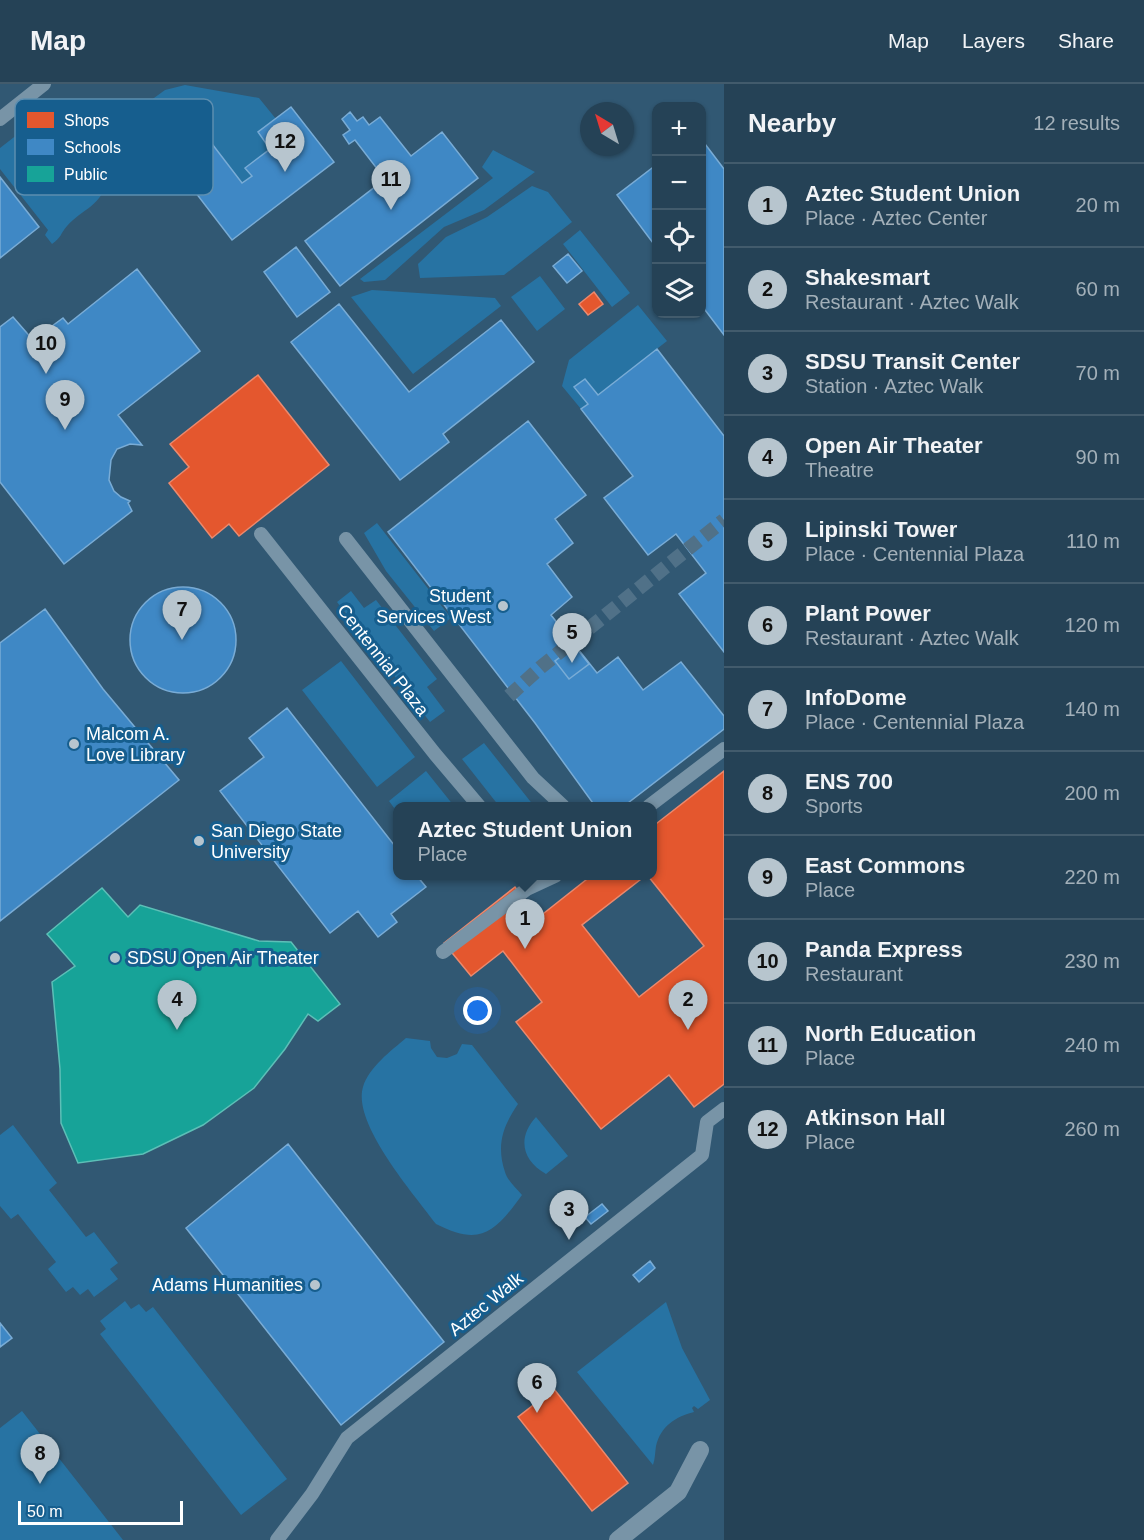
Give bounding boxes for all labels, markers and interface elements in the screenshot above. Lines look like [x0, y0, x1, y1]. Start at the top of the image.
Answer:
text: Map [30, 25, 86, 56]
text: Map [888, 29, 929, 52]
text: Layers [962, 29, 1025, 52]
text: Share [1058, 29, 1114, 52]
legend [15, 99, 213, 195]
north arrow [580, 102, 634, 156]
map controls [652, 102, 706, 318]
button: + [652, 102, 706, 156]
text: Nearby [748, 108, 836, 138]
text: Shops [64, 112, 109, 129]
text: 12 results [1033, 112, 1120, 134]
pin: 12 [266, 122, 304, 172]
text: Schools [64, 139, 121, 156]
button: − [652, 156, 706, 210]
pin: 11 [372, 160, 410, 210]
text: Public [64, 166, 108, 183]
text: Aztec Student Union [805, 181, 1020, 206]
text: 1 [762, 194, 773, 216]
text: 20 m [1076, 194, 1120, 216]
text: Place · Aztec Center [805, 207, 987, 229]
button: locate [652, 210, 706, 264]
button: layers [652, 264, 706, 318]
text: Shakesmart [805, 265, 930, 290]
text: 2 [762, 278, 773, 300]
text: 60 m [1076, 278, 1120, 300]
text: Restaurant · Aztec Walk [805, 291, 1019, 313]
pin: 10 [26, 324, 66, 374]
text: SDSU Transit Center [805, 349, 1020, 374]
text: 3 [762, 362, 773, 384]
text: 70 m [1076, 362, 1120, 384]
text: Station · Aztec Walk [805, 375, 983, 397]
pin: 9 [46, 380, 84, 430]
text: Open Air Theater [805, 433, 983, 458]
text: 4 [762, 446, 773, 468]
text: 90 m [1076, 446, 1120, 468]
text: Theatre [805, 459, 874, 481]
text: Lipinski Tower [805, 517, 957, 542]
text: 5 [762, 530, 773, 552]
text: 110 m [1066, 530, 1120, 552]
text: Place · Centennial Plaza [805, 543, 1024, 565]
place label: Student Services West [376, 586, 491, 627]
pin: 7 [162, 590, 201, 640]
marker: Student Services West [496, 599, 510, 613]
street label: Centennial Plaza [333, 600, 433, 721]
text: Plant Power [805, 601, 931, 626]
pin: 5 [552, 614, 592, 663]
text: 6 [762, 614, 773, 636]
text: 120 m [1064, 614, 1120, 636]
text: Restaurant · Aztec Walk [805, 627, 1019, 649]
text: InfoDome [805, 685, 906, 710]
text: 7 [762, 698, 773, 720]
text: 140 m [1064, 698, 1120, 720]
text: Place · Centennial Plaza [805, 711, 1024, 733]
place label: Malcom A. Love Library [86, 724, 185, 765]
marker: Malcom A. Love Library [67, 737, 81, 751]
text: ENS 700 [805, 769, 893, 794]
text: 8 [762, 782, 773, 804]
text: 200 m [1064, 782, 1120, 804]
text: Sports [805, 795, 863, 817]
popup [393, 802, 657, 880]
text: Aztec Student Union [417, 817, 633, 842]
place label: San Diego State University [211, 821, 342, 862]
marker: San Diego State University [192, 834, 206, 848]
text: Place [417, 843, 467, 865]
text: East Commons [805, 853, 965, 878]
text: 9 [762, 866, 773, 888]
text: 220 m [1064, 866, 1120, 888]
text: Place [805, 879, 855, 901]
pin: 1 [506, 900, 544, 949]
text: Panda Express [805, 937, 963, 962]
place label: SDSU Open Air Theater [127, 948, 319, 968]
text: 10 [756, 950, 779, 972]
text: 230 m [1064, 950, 1120, 972]
marker: SDSU Open Air Theater [108, 951, 122, 965]
text: Restaurant [805, 963, 903, 985]
pin: 4 [158, 980, 196, 1030]
pin: 2 [668, 980, 708, 1030]
your location [463, 996, 492, 1025]
text: North Education [805, 1021, 976, 1046]
text: 11 [757, 1034, 778, 1056]
text: 240 m [1064, 1034, 1120, 1056]
text: Place [805, 1047, 855, 1069]
text: Atkinson Hall [805, 1105, 946, 1130]
text: 12 [756, 1118, 779, 1140]
text: 260 m [1064, 1118, 1120, 1140]
text: Place [805, 1131, 855, 1153]
pin: 3 [550, 1190, 588, 1240]
street label: Aztec Walk [445, 1267, 528, 1340]
place label: Adams Humanities [152, 1275, 303, 1295]
marker: Adams Humanities [308, 1278, 322, 1292]
pin: 6 [518, 1364, 556, 1413]
pin: 8 [20, 1434, 60, 1484]
scale bar [18, 1498, 183, 1526]
text: 50 m [27, 1503, 63, 1520]

